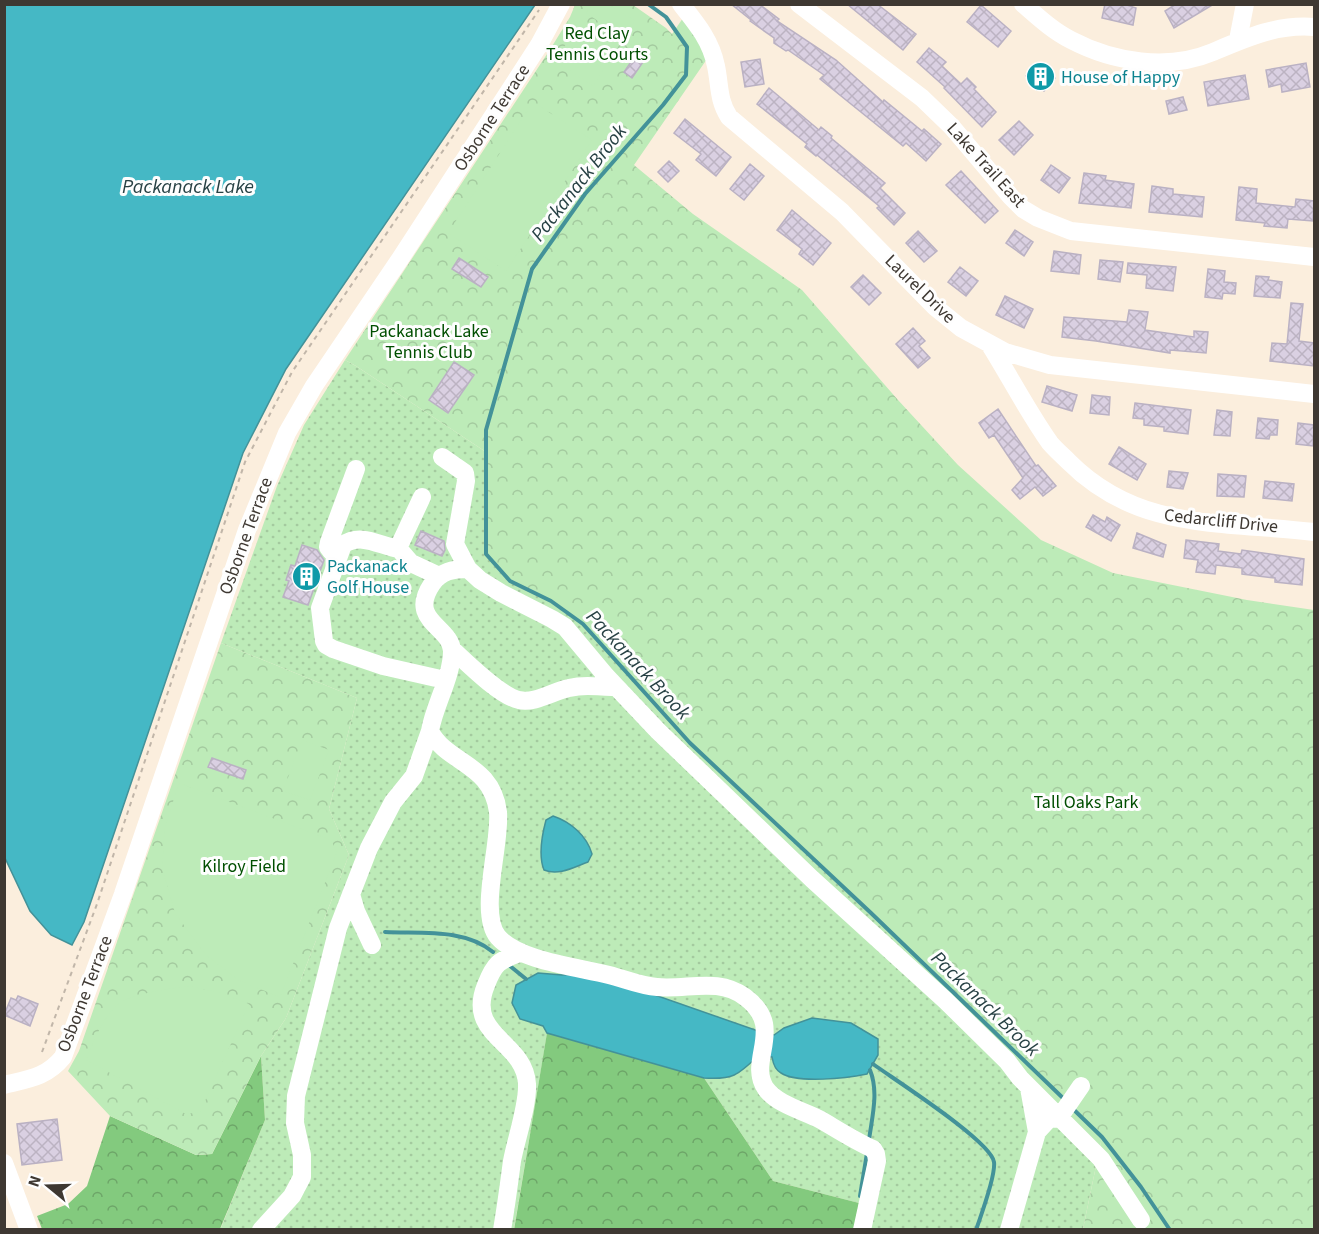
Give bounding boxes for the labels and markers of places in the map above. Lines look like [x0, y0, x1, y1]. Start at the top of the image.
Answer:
building icon: House of Happy [1024, 61, 1056, 93]
place label: House of Happy [1061, 65, 1181, 90]
place label: Packanack Golf House [327, 554, 409, 600]
building icon: Packanack Golf House [290, 560, 322, 592]

